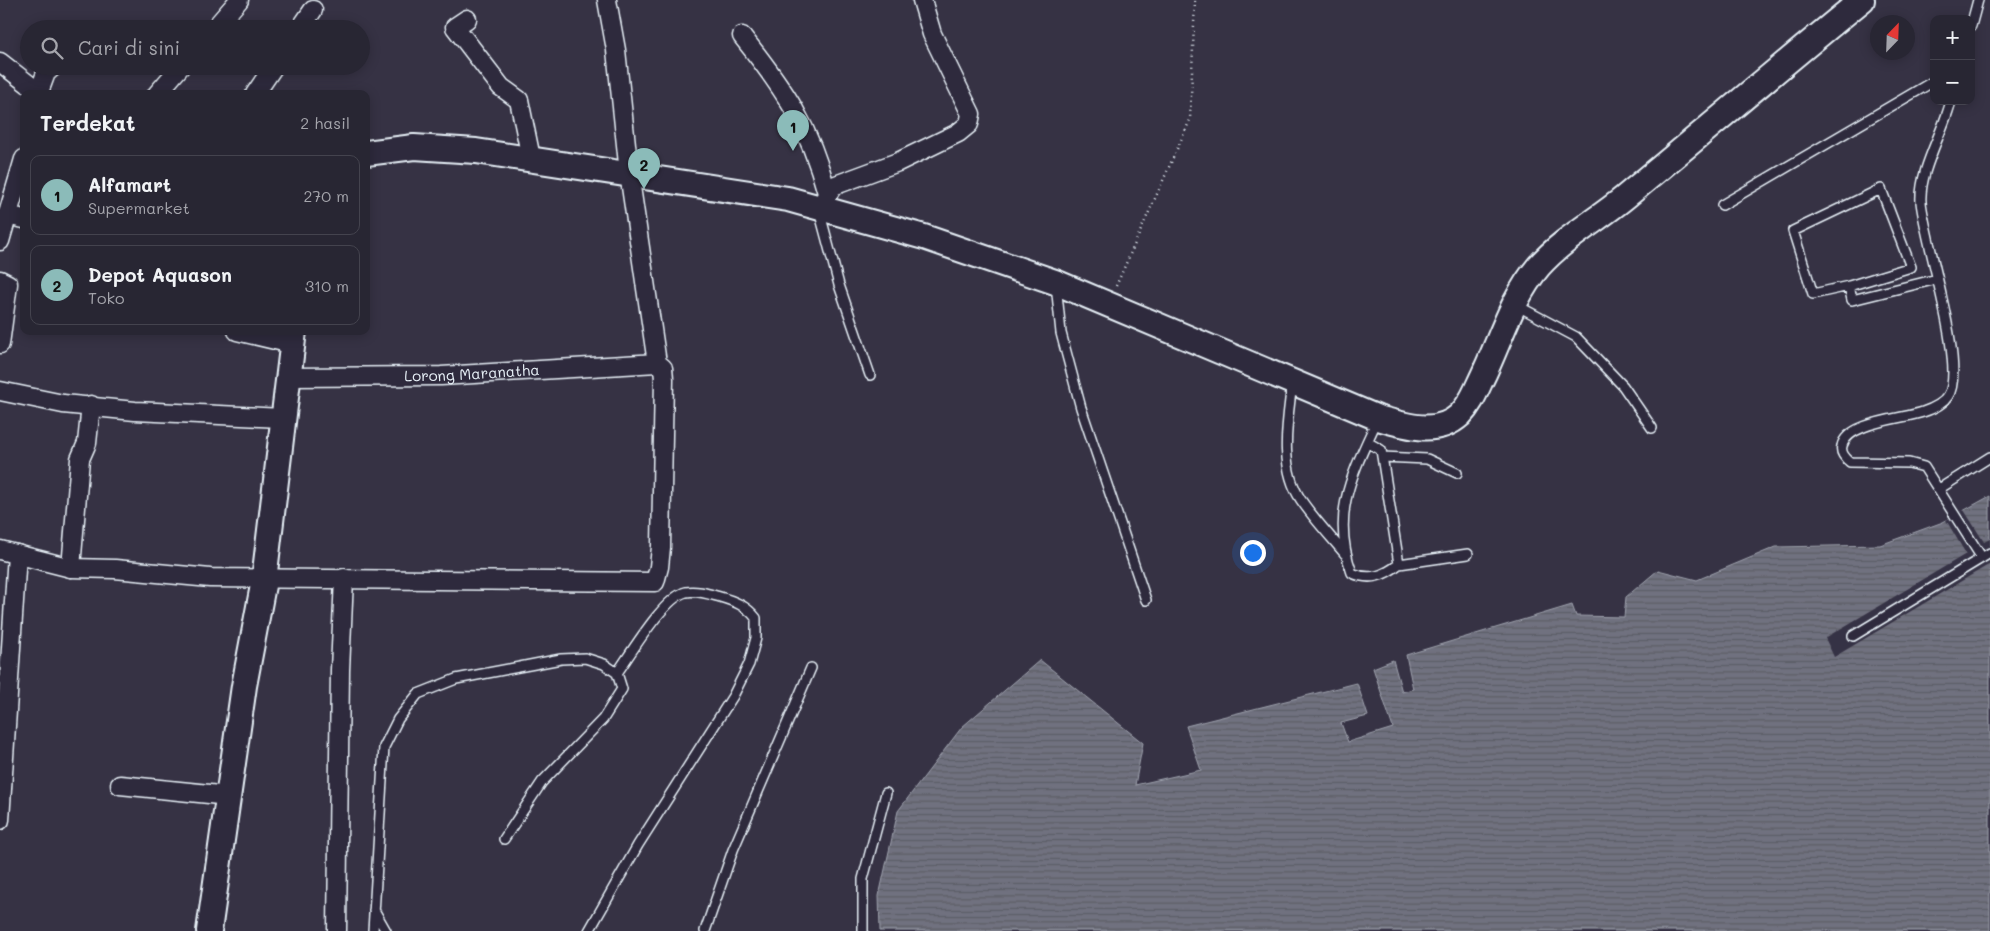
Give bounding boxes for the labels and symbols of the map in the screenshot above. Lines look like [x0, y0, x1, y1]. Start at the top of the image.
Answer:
north arrow [1870, 15, 1915, 60]
pin: 1 [777, 110, 809, 151]
pin: 2 [628, 148, 660, 189]
street label: Lorong Maranatha [404, 359, 540, 385]
your location [1240, 540, 1266, 566]

